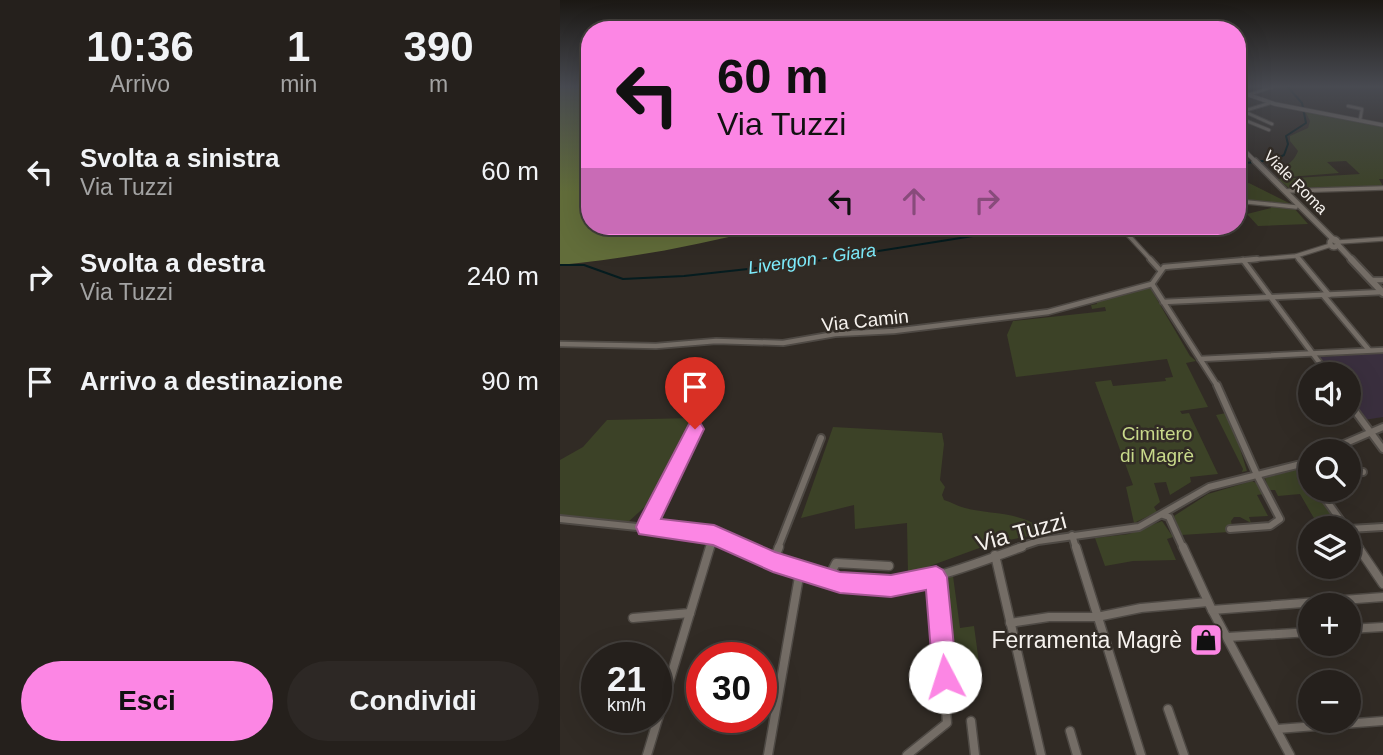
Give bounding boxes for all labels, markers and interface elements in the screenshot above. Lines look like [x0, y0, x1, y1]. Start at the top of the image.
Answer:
text: 10:36 [86, 23, 194, 70]
text: 1 [287, 23, 310, 70]
text: 390 [404, 23, 474, 70]
icon: left [602, 49, 693, 140]
text: 60 m [717, 49, 829, 103]
text: Arrivo [110, 71, 170, 97]
text: min [280, 71, 317, 97]
text: m [429, 71, 448, 97]
text: Via Tuzzi [717, 106, 846, 142]
text: Svolta a sinistra [80, 143, 279, 173]
street label: Viale Roma [1260, 147, 1331, 218]
icon: left [21, 153, 59, 191]
text: 60 m [481, 156, 539, 186]
text: Via Tuzzi [80, 174, 173, 200]
icon: left [822, 182, 860, 220]
icon: ahead [895, 182, 933, 220]
icon: right [968, 182, 1006, 220]
water label: Livergon - Giara [747, 240, 877, 278]
text: Svolta a destra [80, 248, 265, 278]
icon: right [21, 258, 59, 296]
text: 240 m [467, 261, 539, 291]
text: Via Tuzzi [80, 279, 173, 305]
street label: Via Camin [821, 305, 910, 336]
pin [665, 357, 725, 429]
map controls [1298, 362, 1361, 733]
button: sound [1298, 362, 1361, 425]
icon: arrive [21, 363, 59, 401]
text: Arrivo a destinazione [80, 366, 343, 396]
text: 90 m [481, 366, 539, 396]
icon: arrive [676, 368, 714, 406]
park label: Cimitero di Magrè [1120, 423, 1194, 466]
button: search [1298, 439, 1361, 502]
street label: Via Tuzzi [973, 507, 1069, 557]
button: layers [1298, 516, 1361, 579]
button: + [1298, 593, 1361, 656]
shop icon: Ferramenta Magrè [1187, 621, 1225, 659]
place label: Ferramenta Magrè [992, 627, 1182, 653]
position arrow [908, 640, 982, 714]
speed limit sign: 30 [686, 642, 777, 733]
text: 21 [607, 659, 646, 698]
button: Esci [21, 661, 273, 741]
button: Condividi [287, 661, 539, 741]
button: − [1298, 670, 1361, 733]
text: km/h [607, 695, 646, 715]

